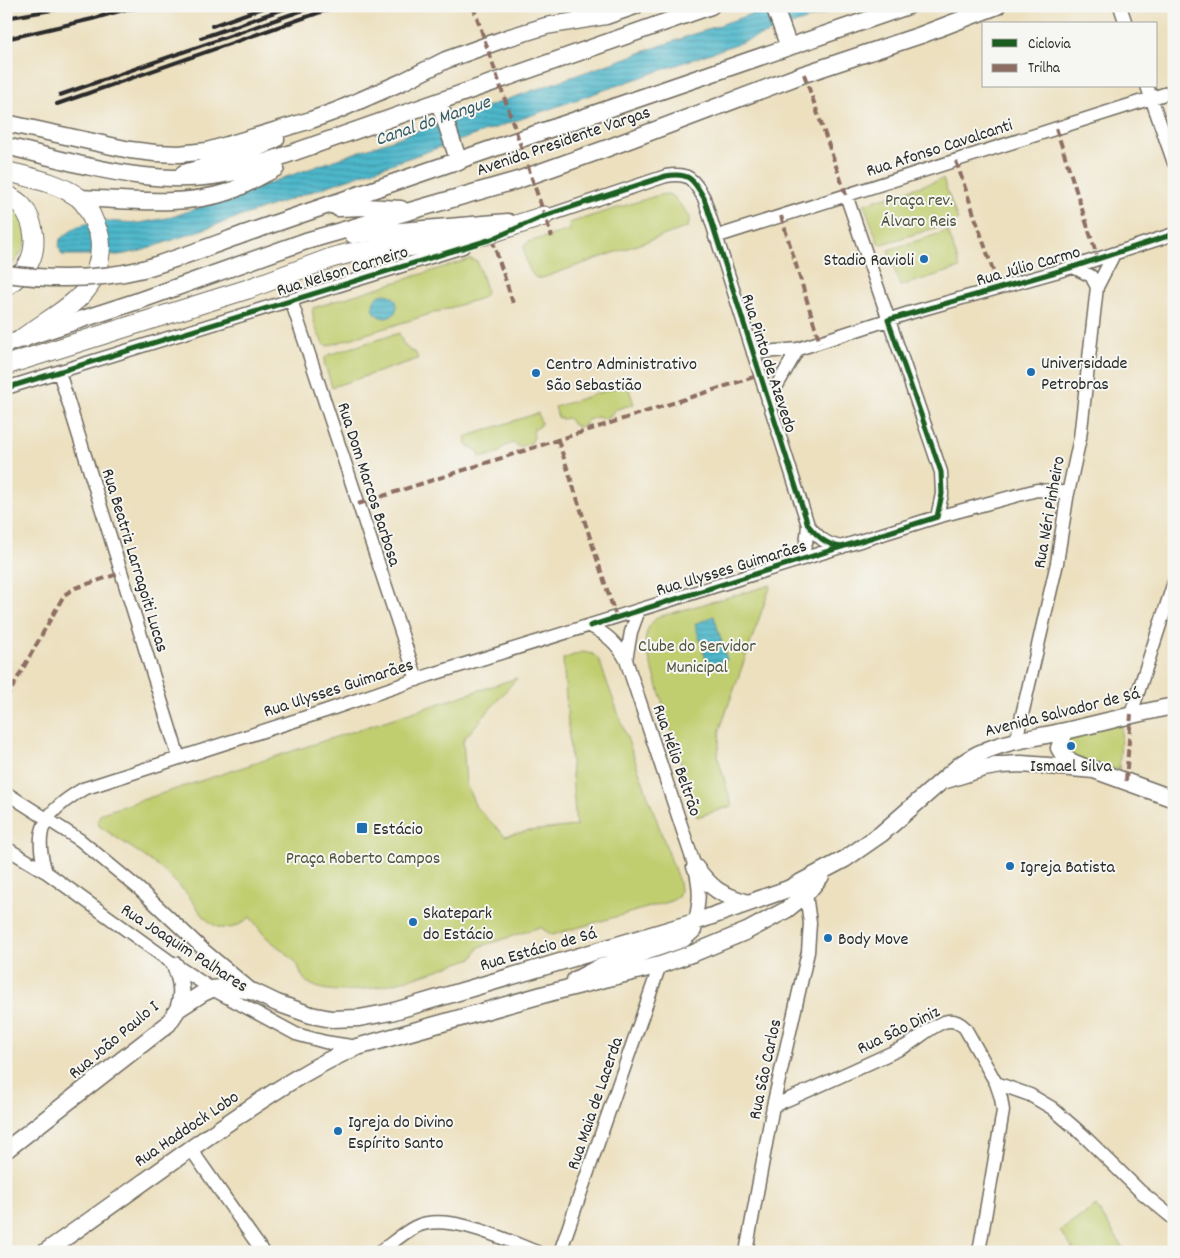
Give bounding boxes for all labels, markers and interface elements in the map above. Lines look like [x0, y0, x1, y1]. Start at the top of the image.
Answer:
legend [982, 22, 1158, 88]
text: Ciclovia [1028, 34, 1071, 56]
text: Trilha [1028, 58, 1061, 80]
water label: Canal do Mangue [372, 89, 496, 155]
street label: Avenida Presidente Vargas [473, 101, 654, 184]
street label: Rua Afonso Cavalcanti [863, 114, 1016, 185]
park label: Praça rev. Álvaro Reis [881, 189, 957, 235]
street label: Rua Nelson Carneiro [274, 240, 412, 304]
street label: Rua Júlio Carmo [974, 241, 1084, 294]
place label: Stadio Ravioli [824, 249, 914, 274]
marker: Stadio Ravioli [918, 253, 930, 265]
street label: Rua Pinto de Azevedo [733, 291, 802, 436]
place label: Universidade Petrobras [1041, 352, 1128, 398]
place label: Centro Administrativo São Sebastião [546, 353, 697, 399]
marker: Universidade Petrobras [1025, 366, 1037, 378]
marker: Centro Administrativo São Sebastião [530, 367, 542, 379]
street label: Rua Dom Marcos Barbosa [329, 400, 406, 570]
street label: Rua Néri Pinheiro [1028, 454, 1073, 571]
street label: Rua Beatriz Larragoiti Lucas [94, 466, 173, 656]
street label: Rua Ulysses Guimarães [653, 535, 810, 604]
park label: Clube do Servidor Municipal [638, 635, 756, 681]
street label: Rua Ulysses Guimarães [261, 653, 417, 725]
street label: Avenida Salvador de Sá [982, 682, 1143, 745]
street label: Rua Hélio Beltrão [645, 702, 706, 820]
marker: Ismael Silva [1065, 740, 1077, 752]
place label: Ismael Silva [1030, 755, 1112, 780]
place label: Estácio [373, 818, 423, 843]
marker: Estácio [355, 821, 369, 835]
park label: Praça Roberto Campos [286, 847, 440, 872]
place label: Igreja Batista [1020, 856, 1115, 881]
marker: Igreja Batista [1004, 860, 1016, 872]
street label: Rua Joaquim Palhares [115, 898, 252, 1000]
place label: Skatepark do Estácio [423, 902, 494, 948]
marker: Skatepark do Estácio [407, 916, 419, 928]
street label: Rua Estácio de Sá [477, 922, 600, 979]
place label: Body Move [838, 928, 908, 953]
marker: Body Move [822, 932, 834, 944]
street label: Rua João Paulo I [64, 995, 166, 1086]
street label: Rua São Diniz [854, 1000, 945, 1062]
street label: Rua São Carlos [744, 1017, 789, 1122]
street label: Rua Maia de Lacerda [562, 1034, 631, 1174]
street label: Rua Haddock Lobo [130, 1086, 245, 1174]
place label: Igreja do Divino Espírito Santo [348, 1111, 454, 1157]
marker: Igreja do Divino Espírito Santo [332, 1125, 344, 1137]

